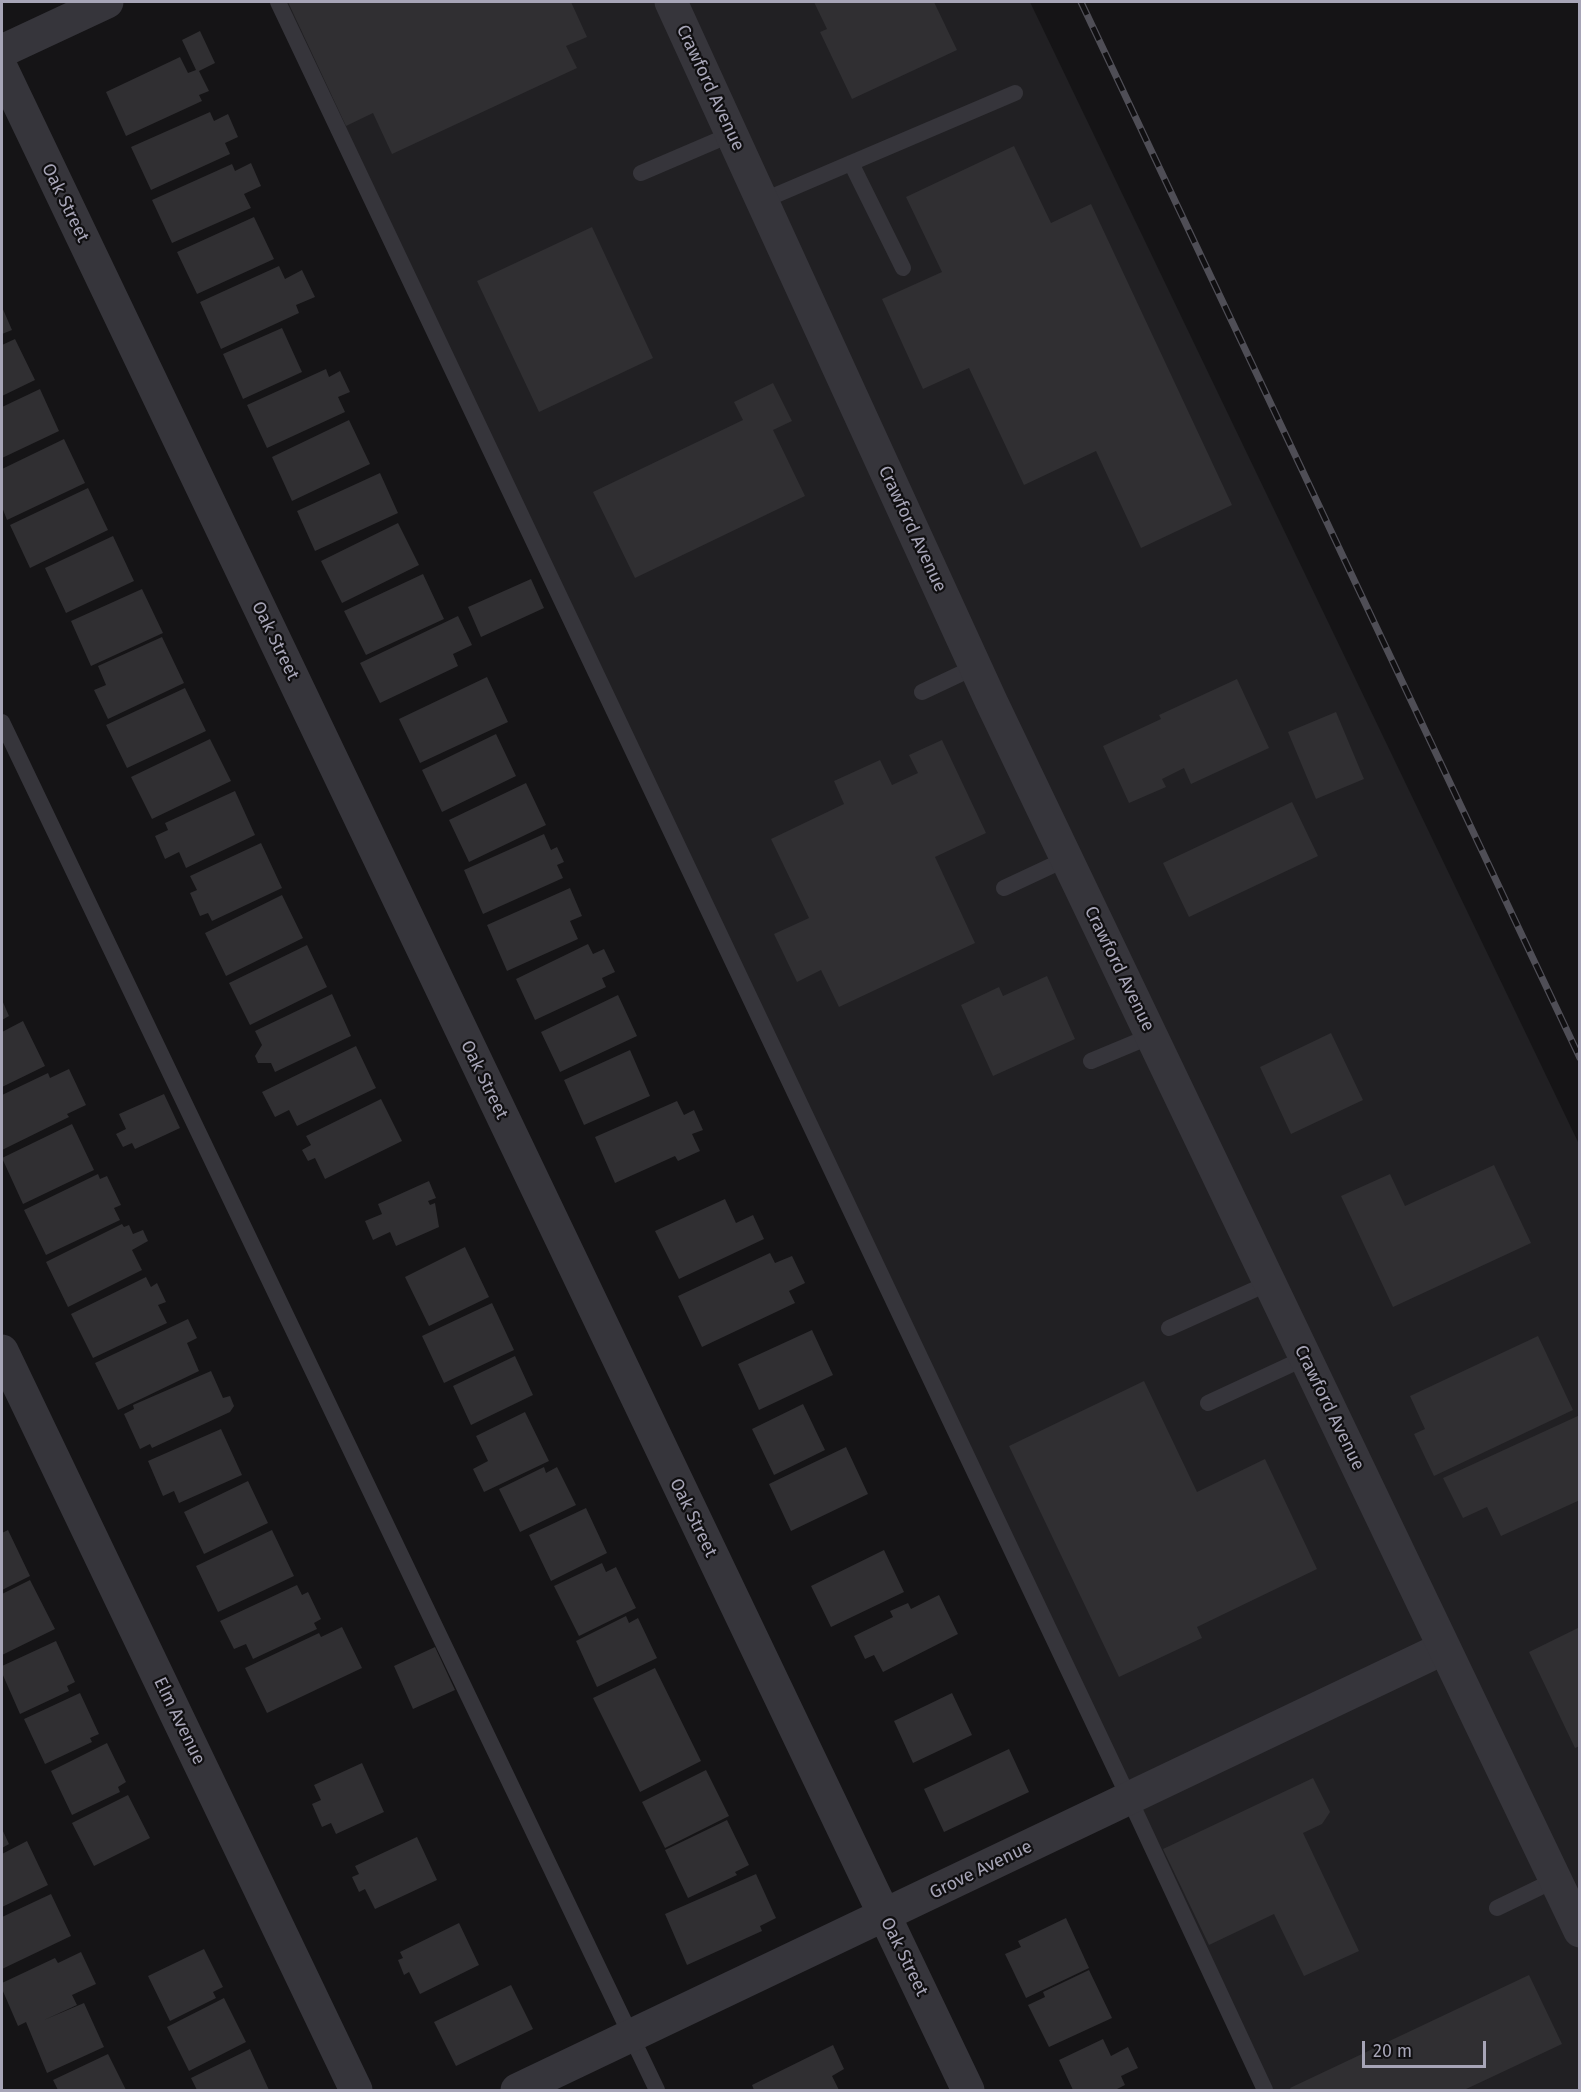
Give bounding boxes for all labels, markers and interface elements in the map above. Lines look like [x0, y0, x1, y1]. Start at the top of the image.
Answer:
street label: Crawford Avenue [671, 21, 749, 155]
street label: Oak Street [37, 160, 93, 246]
street label: Crawford Avenue [873, 462, 951, 596]
street label: Oak Street [247, 598, 303, 684]
street label: Crawford Avenue [1079, 903, 1159, 1035]
street label: Oak Street [456, 1037, 512, 1123]
street label: Crawford Avenue [1289, 1342, 1369, 1474]
street label: Oak Street [665, 1475, 721, 1561]
street label: Elm Avenue [149, 1674, 209, 1768]
street label: Grove Avenue [926, 1836, 1036, 1904]
street label: Oak Street [876, 1914, 932, 2000]
scale bar [1365, 2029, 1490, 2067]
text: 20 m [1373, 2040, 1412, 2062]

